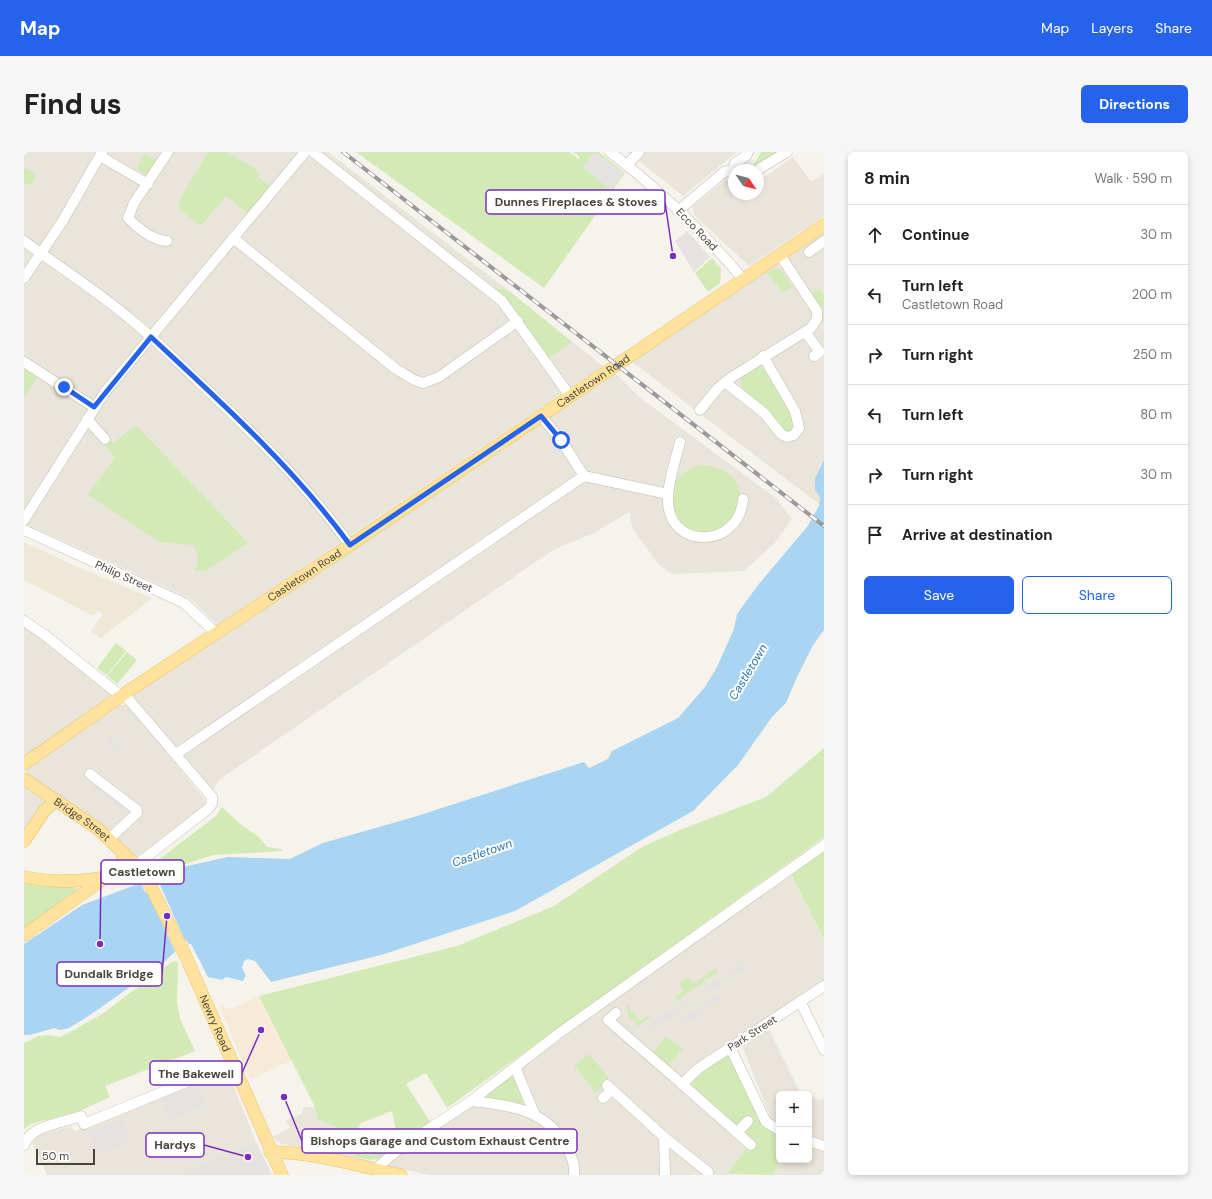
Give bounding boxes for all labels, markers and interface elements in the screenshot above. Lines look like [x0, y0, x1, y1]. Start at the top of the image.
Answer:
text: Map [20, 16, 60, 41]
text: Map [1041, 19, 1069, 37]
text: Layers [1091, 19, 1133, 37]
text: Share [1155, 19, 1192, 37]
button: Directions [1081, 85, 1188, 123]
text: Find us [24, 86, 122, 123]
north arrow [728, 164, 764, 200]
text: 8 min [864, 167, 910, 189]
text: Walk · 590 m [1094, 170, 1172, 187]
callout: Dunnes Fireplaces & Stoves [486, 190, 665, 214]
text: Dunnes Fireplaces & Stoves [495, 194, 657, 210]
street label: Ecco Road [673, 205, 721, 253]
icon: ahead [864, 224, 886, 246]
text: Continue [902, 225, 970, 245]
text: 30 m [1140, 226, 1172, 243]
text: Turn left [902, 276, 963, 296]
icon: left [864, 284, 886, 306]
text: 200 m [1132, 286, 1172, 303]
text: Castletown Road [902, 296, 1003, 313]
icon: right [864, 344, 886, 366]
text: Turn right [902, 345, 973, 365]
text: 250 m [1133, 346, 1172, 363]
street label: Castletown Road [554, 351, 633, 411]
route end [55, 378, 73, 396]
icon: left [864, 404, 886, 426]
text: Turn left [902, 405, 963, 425]
text: 80 m [1140, 406, 1172, 423]
route start [552, 431, 570, 449]
icon: right [864, 464, 886, 486]
text: Turn right [902, 465, 973, 485]
text: 30 m [1140, 466, 1172, 483]
icon: arrive [864, 524, 886, 546]
text: Arrive at destination [902, 525, 1053, 545]
street label: Castletown Road [265, 546, 344, 605]
street label: Philip Street [93, 557, 155, 595]
button: Save [864, 576, 1014, 614]
button: Share [1022, 576, 1172, 614]
water label: Castletown [725, 641, 771, 703]
street label: Bridge Street [51, 794, 114, 844]
water label: Castletown [450, 835, 514, 871]
callout: Castletown [101, 860, 184, 884]
text: Castletown [108, 864, 176, 880]
callout: Dundalk Bridge [57, 962, 162, 986]
text: Dundalk Bridge [65, 966, 153, 982]
street label: Newry Road [197, 993, 234, 1054]
street label: Park Street [725, 1012, 779, 1054]
callout: The Bakewell [150, 1061, 242, 1085]
text: The Bakewell [158, 1066, 234, 1082]
map controls [776, 1091, 812, 1163]
button: + [776, 1091, 812, 1127]
button: − [776, 1127, 812, 1163]
callout: Bishops Garage and Custom Exhaust Centre [302, 1129, 577, 1153]
callout: Hardys [146, 1133, 204, 1157]
text: Bishops Garage and Custom Exhaust Centre [310, 1133, 570, 1149]
text: Hardys [154, 1137, 196, 1153]
scale bar [36, 1147, 95, 1166]
text: 50 m [42, 1149, 69, 1163]

